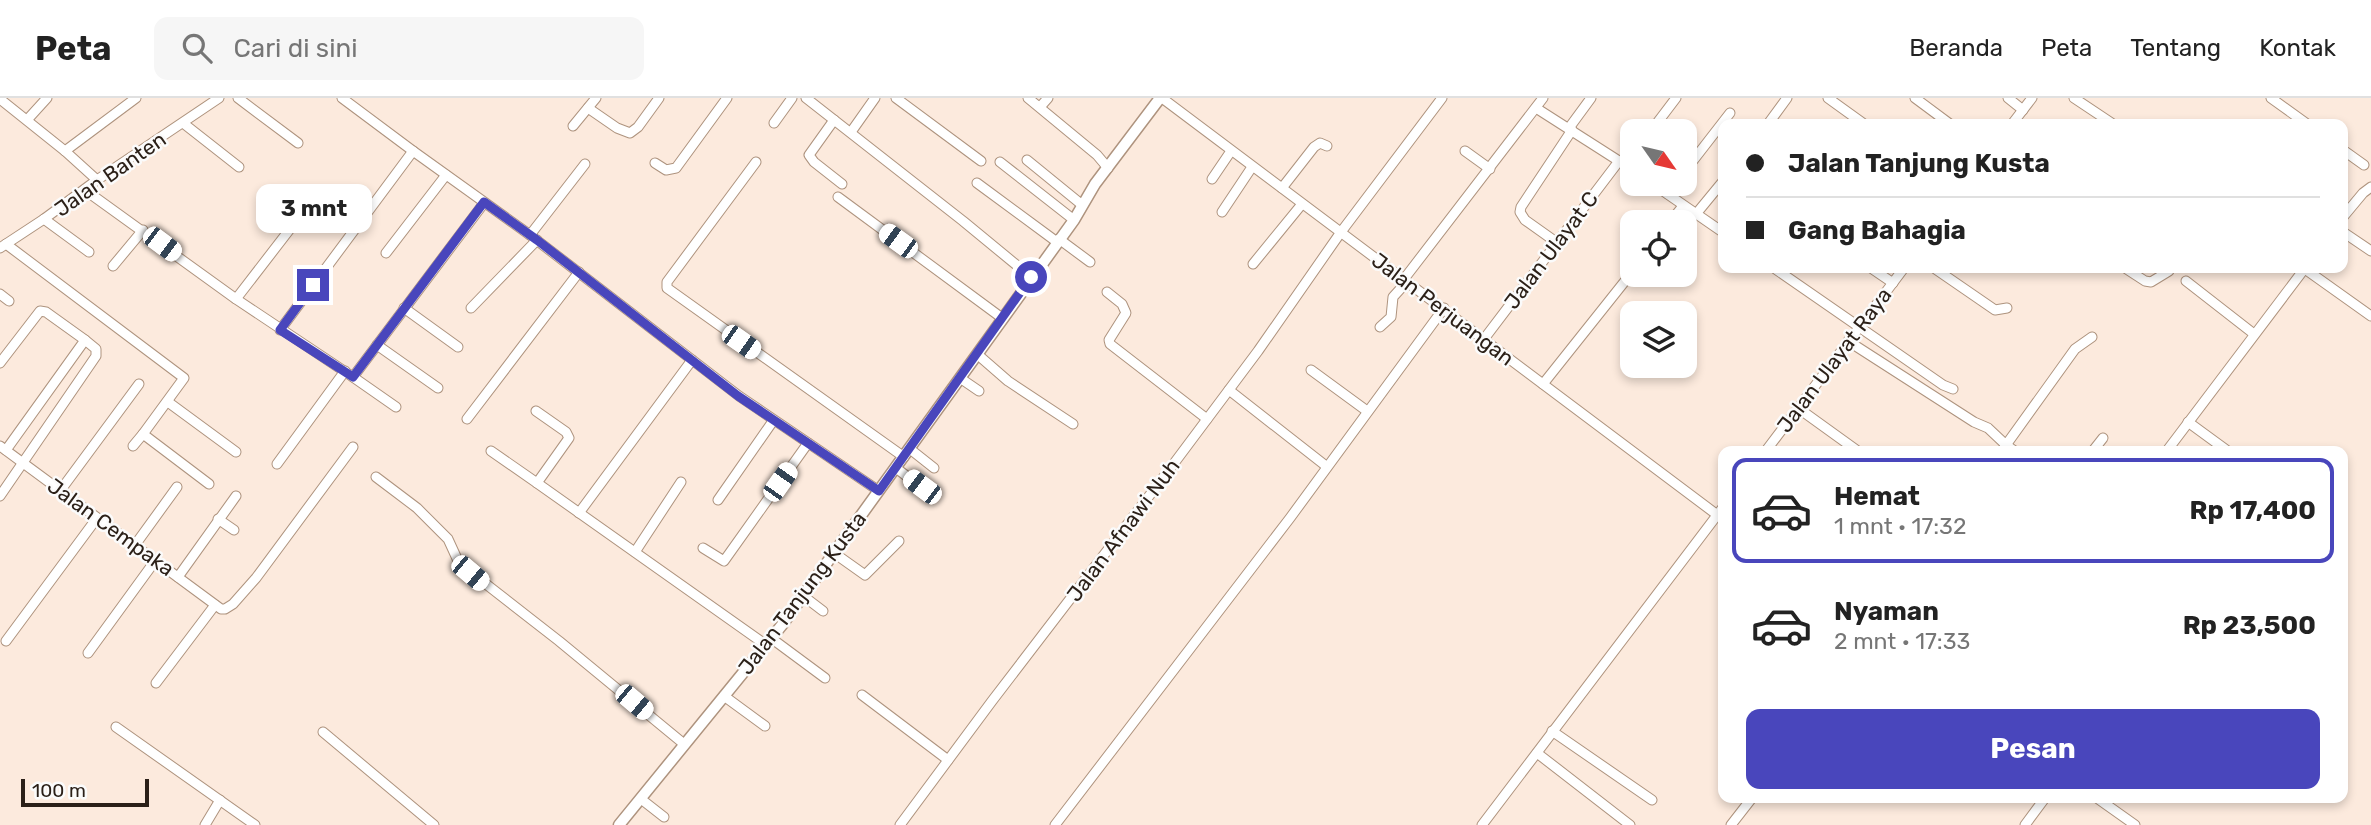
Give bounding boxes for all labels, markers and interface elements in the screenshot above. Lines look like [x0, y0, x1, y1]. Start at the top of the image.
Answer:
search box [154, 17, 644, 80]
text: Peta [35, 29, 112, 68]
icon: search [178, 29, 216, 67]
text: Cari di sini [234, 33, 357, 64]
text: Beranda [1909, 34, 2003, 62]
text: Peta [2041, 34, 2092, 62]
text: Tentang [2130, 34, 2221, 62]
text: Kontak [2259, 34, 2336, 62]
north arrow [1620, 119, 1698, 196]
map controls [1620, 119, 1697, 378]
street label: Jalan Banten [49, 126, 171, 222]
text: Jalan Tanjung Kusta [1788, 148, 2050, 179]
callout: 3 mnt [255, 184, 371, 232]
street label: Jalan Ulayat C [1499, 186, 1603, 314]
text: 3 mnt [281, 194, 347, 222]
button: locate [1620, 210, 1697, 287]
text: Gang Bahagia [1788, 215, 1966, 246]
car [875, 220, 922, 262]
car [139, 223, 186, 265]
street label: Jalan Perjuangan [1367, 247, 1519, 371]
route start [1015, 261, 1047, 293]
route end [297, 269, 329, 301]
street label: Jalan Ulayat Raya [1772, 283, 1896, 437]
button: layers [1620, 301, 1697, 378]
car [718, 321, 765, 363]
street label: Jalan Afnawi Nuh [1061, 454, 1185, 606]
car [760, 459, 801, 505]
car [899, 466, 946, 508]
street label: Jalan Cempaka [43, 473, 179, 581]
icon: car [1750, 479, 1813, 542]
text: Hemat [1834, 481, 1920, 512]
text: Rp 17,400 [2190, 495, 2316, 526]
street label: Jalan Tanjung Kusta [733, 507, 871, 679]
text: 1 mnt · 17:32 [1834, 512, 1966, 540]
car [448, 551, 493, 595]
icon: car [1750, 594, 1813, 657]
text: Nyaman [1834, 596, 1939, 627]
text: Rp 23,500 [2183, 610, 2316, 641]
text: 2 mnt · 17:33 [1834, 627, 1970, 655]
car [612, 680, 657, 724]
button: Pesan [1746, 709, 2320, 789]
scale bar [21, 776, 149, 808]
text: 100 m [32, 779, 86, 802]

